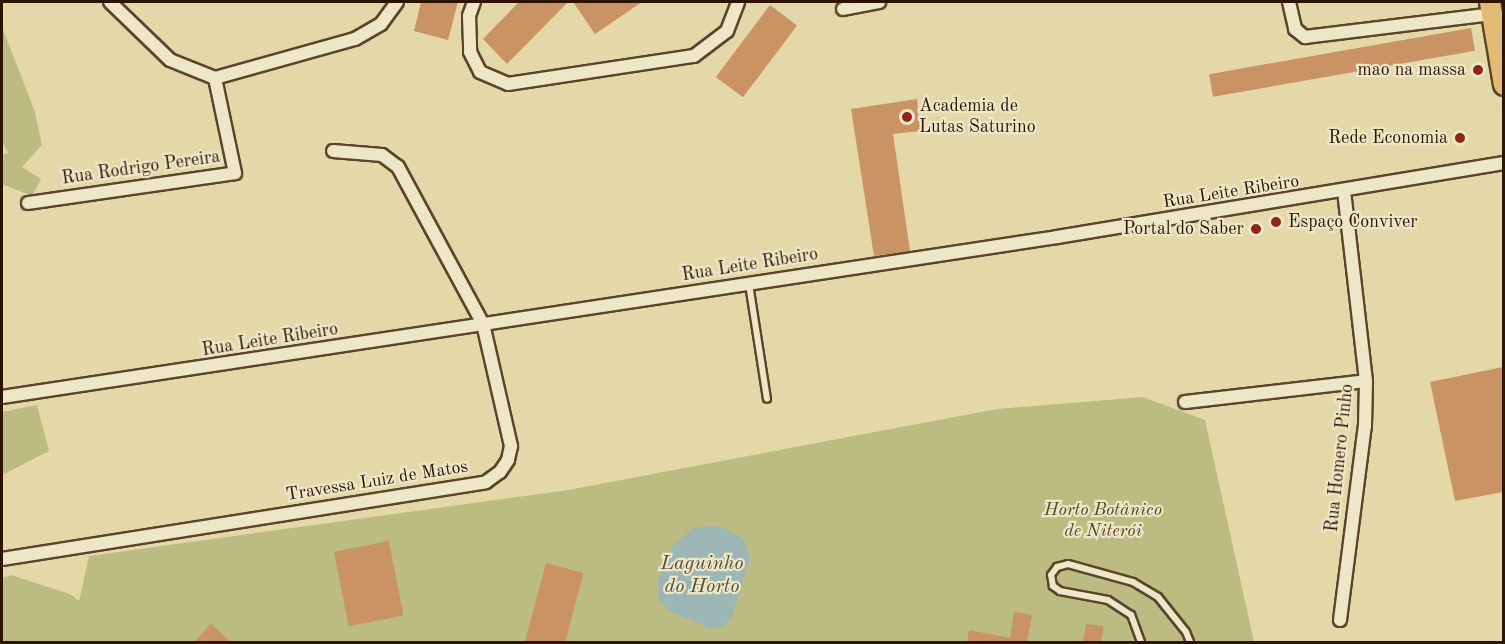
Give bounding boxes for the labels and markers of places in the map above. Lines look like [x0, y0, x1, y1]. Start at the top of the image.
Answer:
place label: mao na massa [1357, 59, 1466, 81]
marker: mao na massa [1471, 63, 1485, 77]
place label: Academia de Lutas Saturino [919, 96, 1036, 138]
marker: Academia de Lutas Saturino [900, 110, 914, 124]
place label: Rede Economia [1328, 127, 1448, 149]
marker: Rede Economia [1453, 131, 1467, 145]
place label: Espaço Conviver [1288, 211, 1418, 233]
marker: Espaço Conviver [1269, 215, 1283, 229]
place label: Portal do Saber [1123, 218, 1244, 240]
marker: Portal do Saber [1249, 222, 1263, 236]

